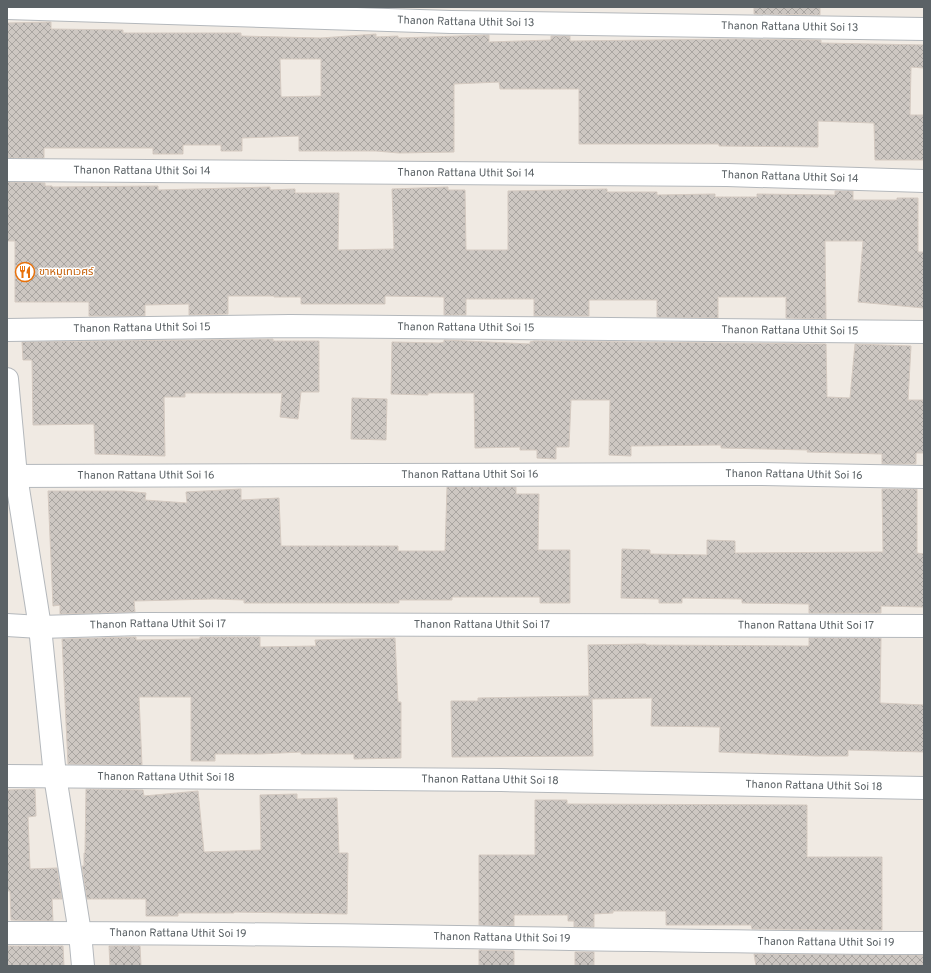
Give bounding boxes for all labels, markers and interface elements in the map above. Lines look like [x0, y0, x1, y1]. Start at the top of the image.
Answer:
street label: Thanon Rattana Uthit Soi 13 [397, 13, 535, 30]
street label: Thanon Rattana Uthit Soi 13 [721, 19, 859, 35]
street label: Thanon Rattana Uthit Soi 14 [73, 163, 211, 178]
street label: Thanon Rattana Uthit Soi 14 [397, 166, 535, 181]
street label: Thanon Rattana Uthit Soi 14 [721, 168, 859, 186]
restaurant icon: ขาหมูเทเวศร์ [14, 261, 36, 283]
place label: ขาหมูเทเวศร์ [39, 265, 94, 279]
street label: Thanon Rattana Uthit Soi 15 [73, 320, 211, 336]
street label: Thanon Rattana Uthit Soi 15 [397, 320, 535, 335]
street label: Thanon Rattana Uthit Soi 15 [721, 323, 859, 338]
street label: Thanon Rattana Uthit Soi 16 [725, 467, 863, 483]
street label: Thanon Rattana Uthit Soi 16 [77, 468, 215, 483]
street label: Thanon Rattana Uthit Soi 16 [401, 468, 539, 482]
street label: Thanon Rattana Uthit Soi 17 [90, 617, 226, 633]
street label: Thanon Rattana Uthit Soi 17 [414, 618, 550, 632]
street label: Thanon Rattana Uthit Soi 17 [738, 619, 874, 633]
street label: Thanon Rattana Uthit Soi 18 [97, 770, 235, 785]
street label: Thanon Rattana Uthit Soi 18 [421, 772, 559, 788]
street label: Thanon Rattana Uthit Soi 18 [745, 778, 883, 794]
street label: Thanon Rattana Uthit Soi 19 [109, 926, 247, 941]
street label: Thanon Rattana Uthit Soi 19 [433, 930, 571, 946]
street label: Thanon Rattana Uthit Soi 19 [757, 935, 895, 950]

